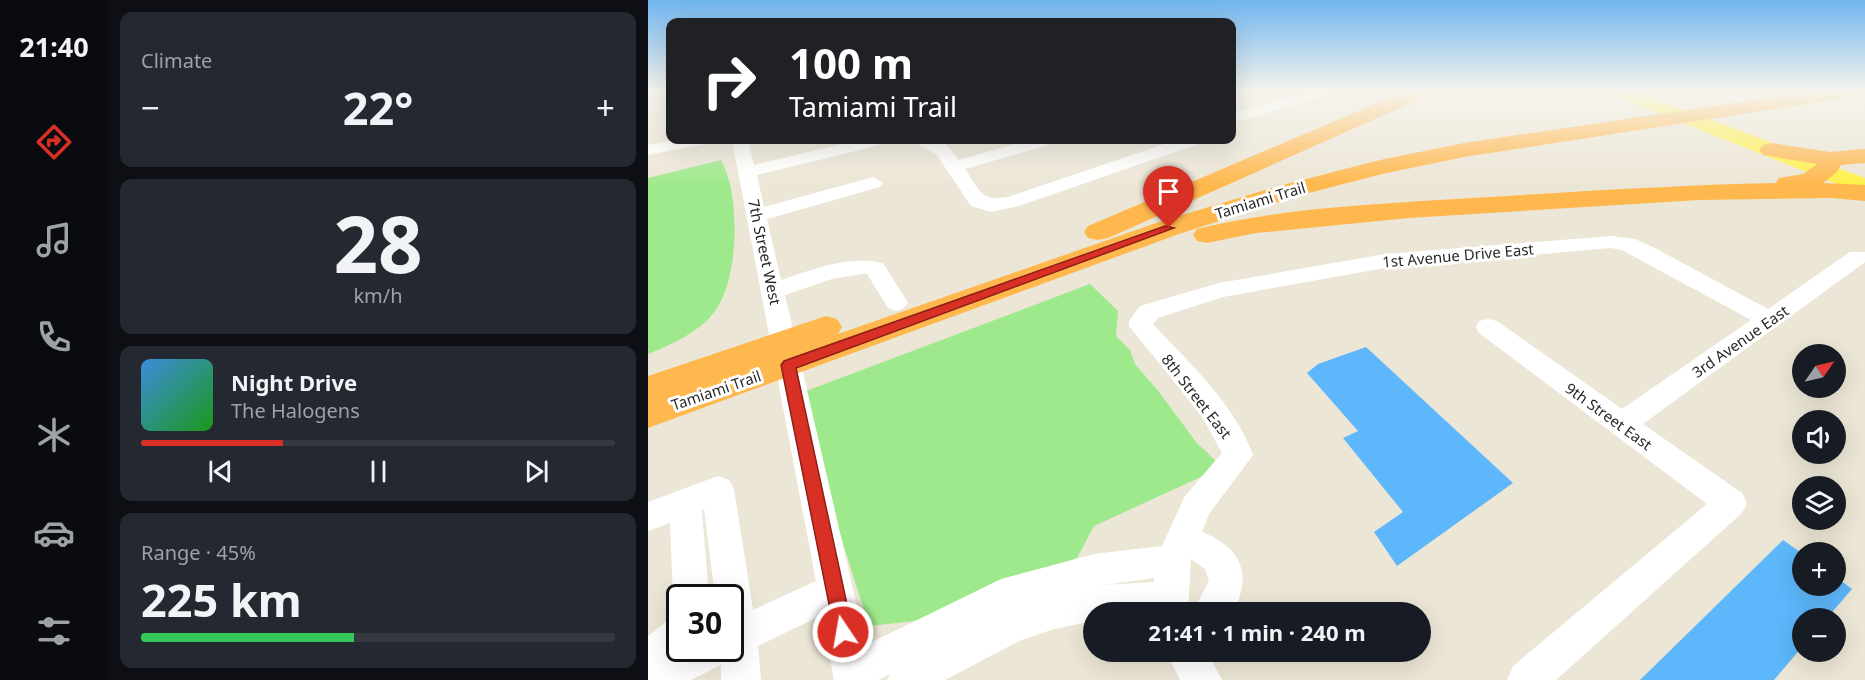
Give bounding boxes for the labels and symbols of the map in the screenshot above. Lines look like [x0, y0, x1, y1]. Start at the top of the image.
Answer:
pin [1143, 166, 1194, 228]
street label: Tamiami Trail [1212, 177, 1308, 223]
street label: 7th Street West [744, 197, 786, 307]
street label: 1st Avenue Drive East [1381, 238, 1535, 272]
street label: 3rd Avenue East [1688, 300, 1793, 382]
north arrow [1792, 344, 1846, 398]
street label: 8th Street East [1158, 350, 1237, 443]
street label: Tamiami Trail [669, 365, 763, 415]
street label: 9th Street East [1562, 378, 1657, 454]
speed limit sign: 30 [666, 584, 744, 662]
position arrow [811, 600, 875, 664]

